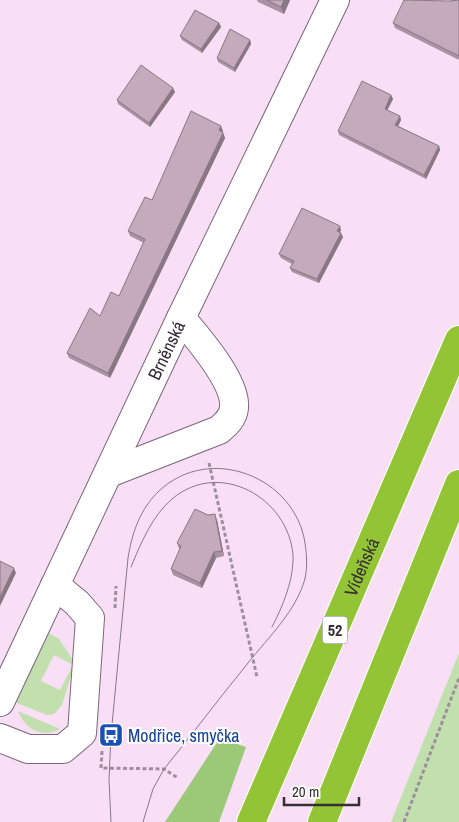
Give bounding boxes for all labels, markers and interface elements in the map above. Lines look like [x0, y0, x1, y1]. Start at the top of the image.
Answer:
street label: Brněnská [141, 317, 190, 384]
street label: Vídeňská [338, 534, 385, 600]
road number: 52 [322, 616, 348, 644]
bus stop icon: Modřice, smyčka [98, 722, 124, 748]
place label: Modřice, smyčka [128, 723, 240, 748]
scale bar [284, 774, 359, 806]
text: 20 m [292, 781, 319, 802]

